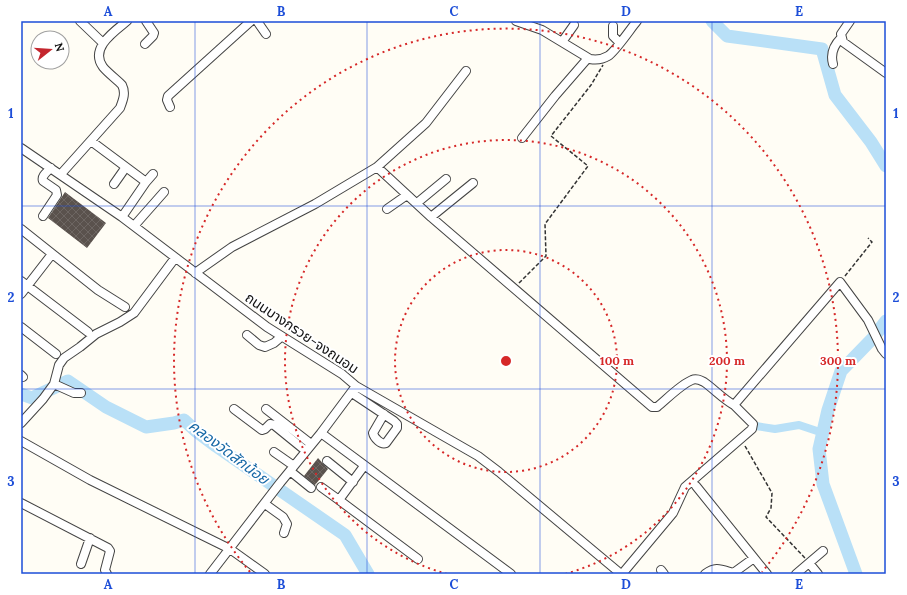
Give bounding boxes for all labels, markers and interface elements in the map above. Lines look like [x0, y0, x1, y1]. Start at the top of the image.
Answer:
text: A [104, 3, 113, 20]
text: B [277, 3, 286, 20]
text: C [450, 3, 459, 20]
text: D [621, 3, 631, 20]
text: E [795, 3, 803, 20]
north arrow [30, 30, 70, 70]
text: N [52, 41, 68, 54]
text: 1 [8, 105, 14, 122]
text: 1 [893, 105, 899, 122]
street label: ถนนบางกรวย-จงถนอม [242, 288, 362, 378]
text: 2 [8, 289, 15, 306]
text: 2 [893, 289, 900, 306]
text: 100 m [600, 353, 634, 368]
text: 200 m [709, 353, 745, 368]
text: 300 m [820, 353, 856, 368]
centre of rings [499, 354, 513, 368]
water label: คลองวัดสักน้อย [185, 416, 274, 489]
text: 3 [7, 473, 15, 490]
text: 3 [892, 473, 900, 490]
text: A [104, 576, 113, 593]
text: B [277, 576, 286, 593]
text: C [450, 576, 459, 593]
text: D [621, 576, 631, 593]
text: E [795, 576, 803, 593]

